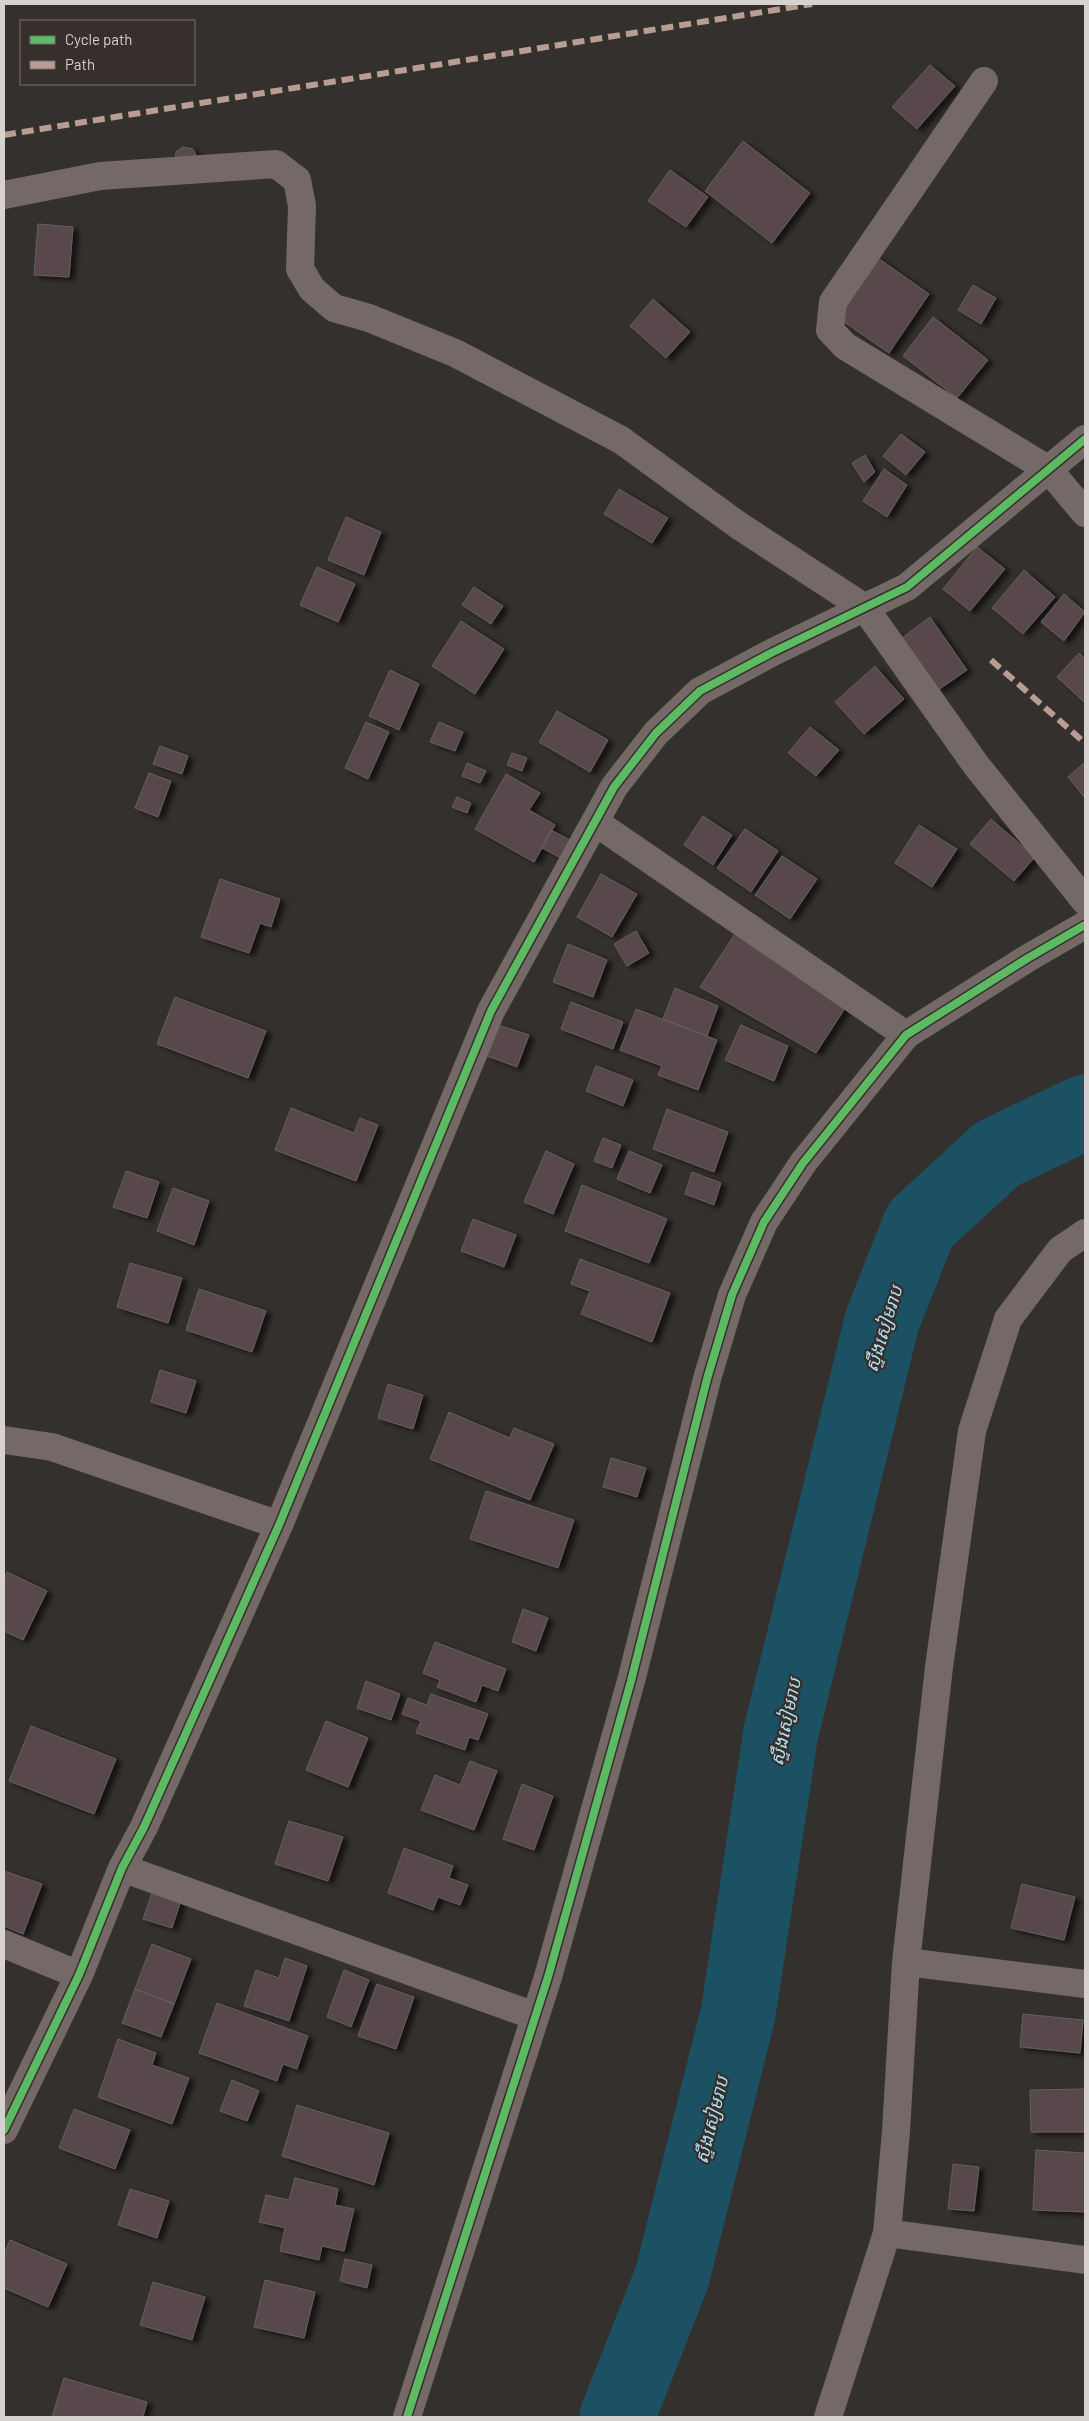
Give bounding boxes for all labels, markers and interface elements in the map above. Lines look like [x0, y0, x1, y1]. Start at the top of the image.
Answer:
legend [20, 20, 195, 85]
text: Cycle path [65, 30, 132, 48]
text: Path [65, 55, 95, 73]
water label: ស្ទឹងសៀមរាប [859, 1281, 908, 1375]
water label: ស្ទឹងសៀមរាប [765, 1674, 807, 1768]
water label: ស្ទឹងសៀមរាប [690, 2072, 734, 2166]

